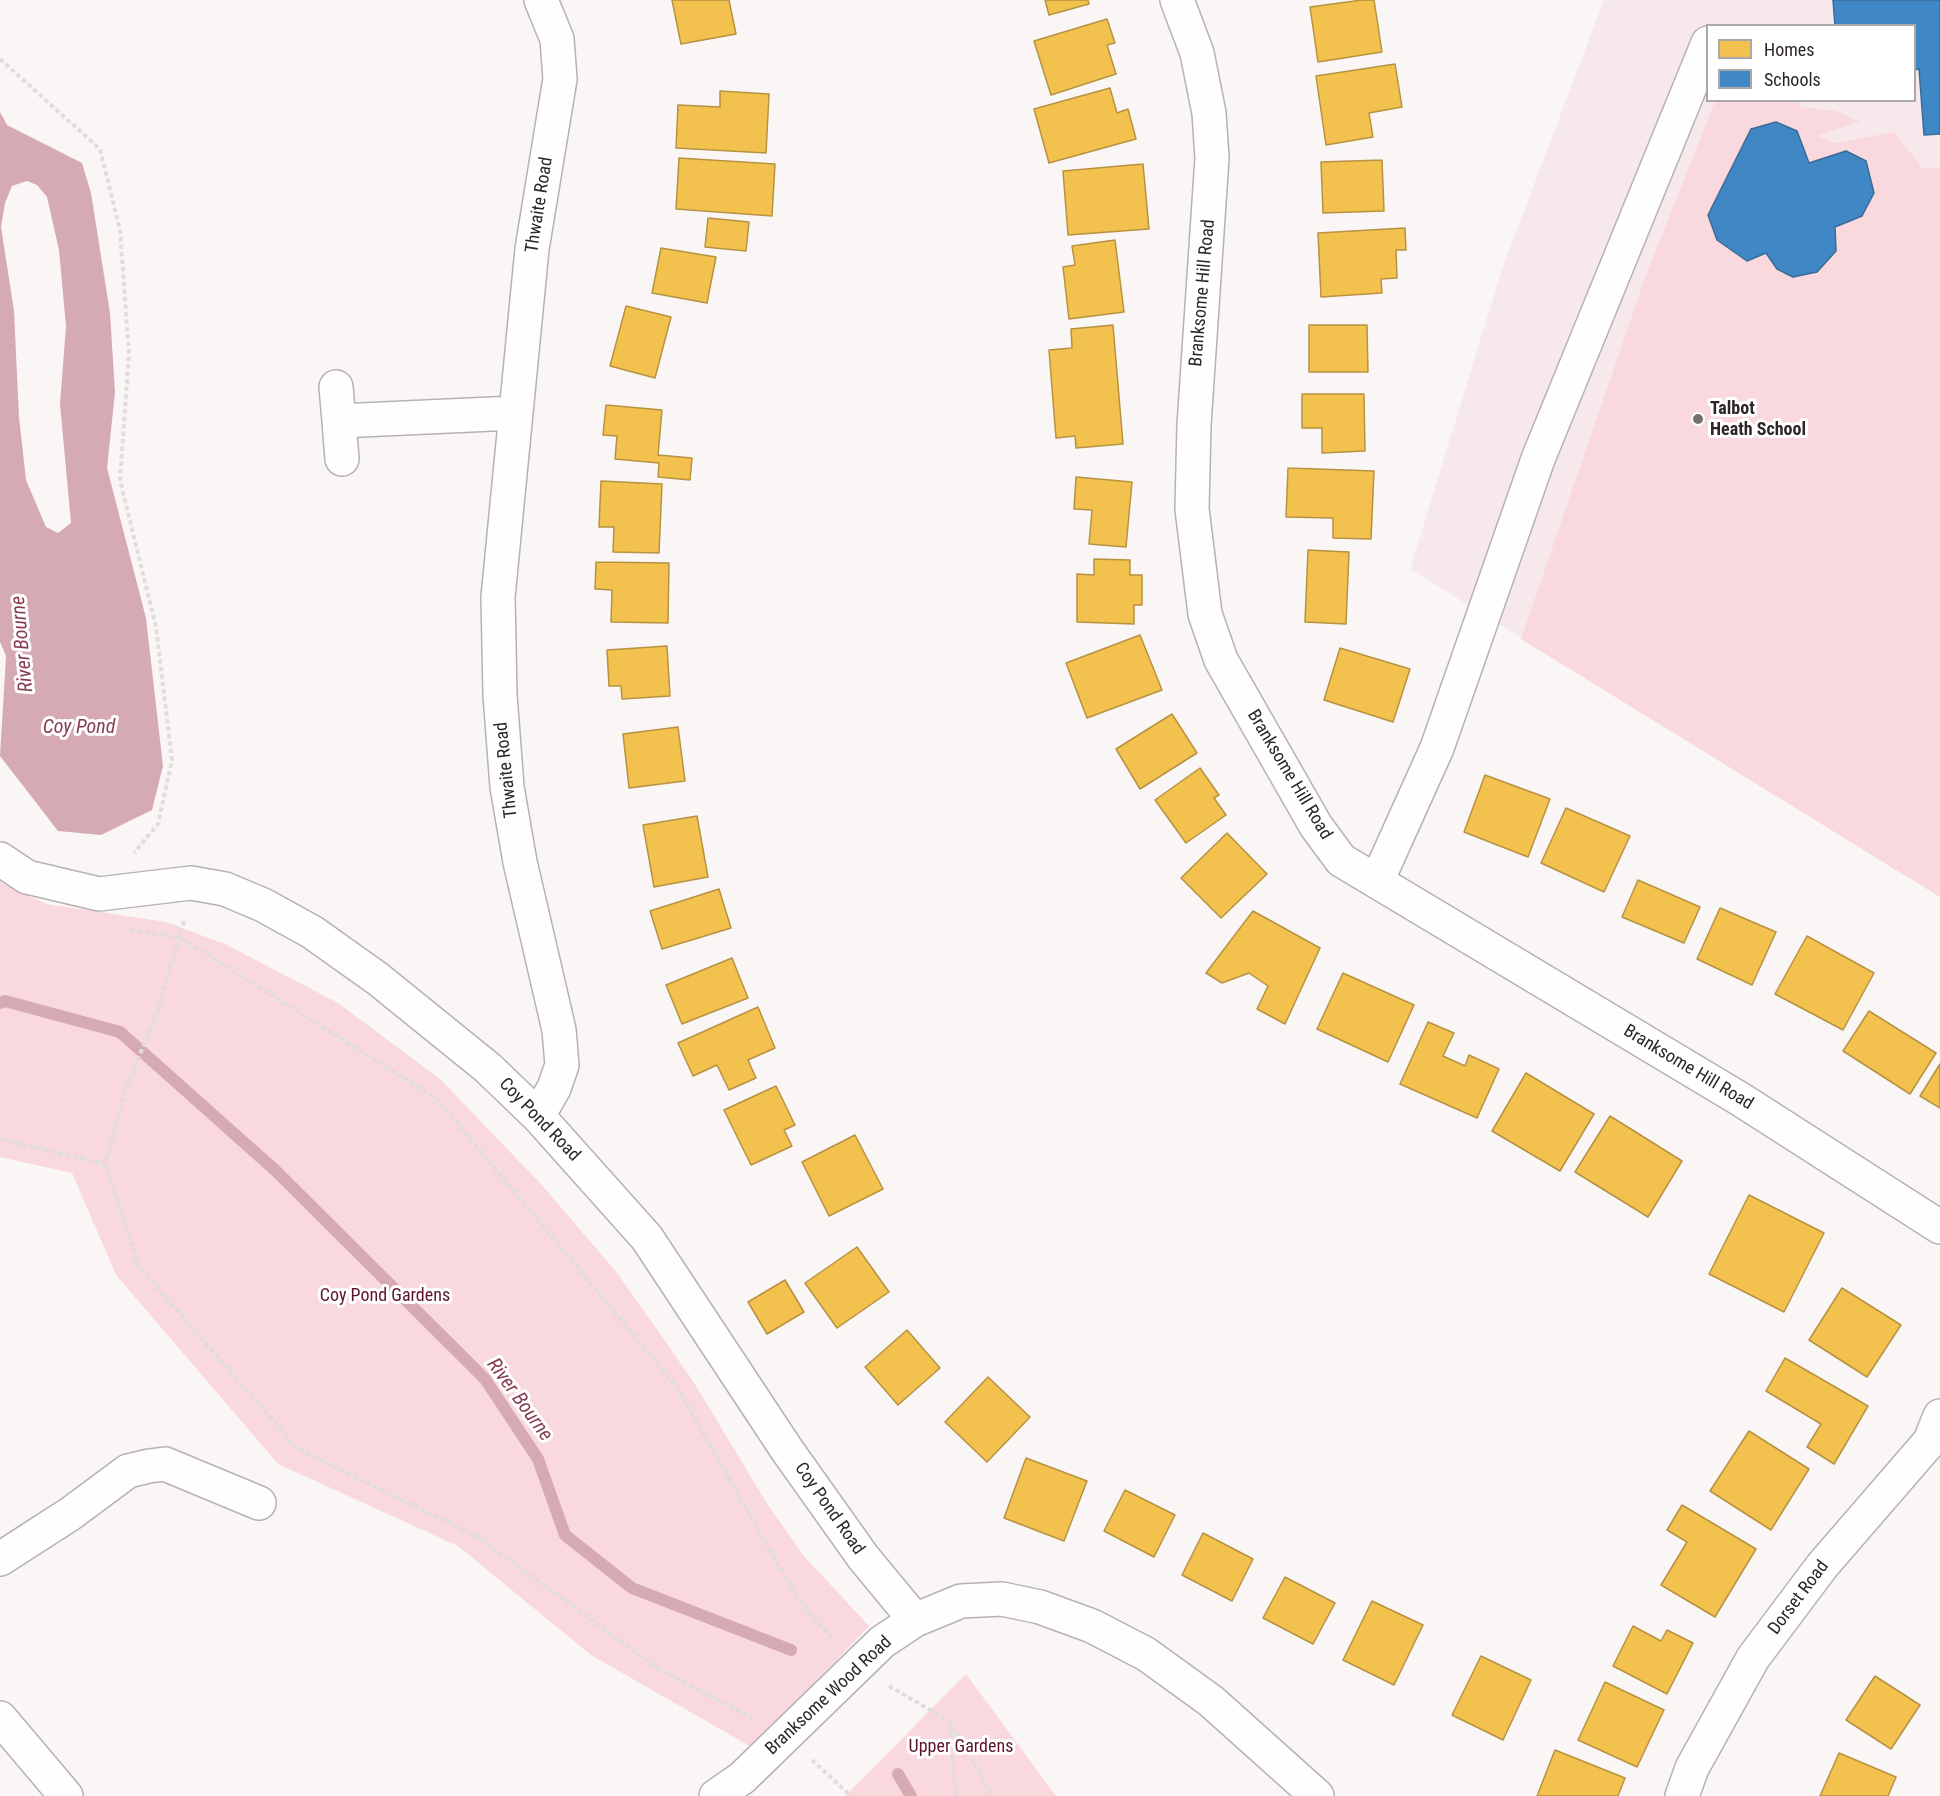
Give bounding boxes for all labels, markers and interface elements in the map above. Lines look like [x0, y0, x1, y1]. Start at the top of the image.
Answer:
legend [1706, 24, 1916, 102]
text: Homes [1764, 39, 1814, 60]
text: Schools [1764, 69, 1821, 90]
street label: Thwaite Road [522, 156, 558, 254]
street label: Branksome Hill Road [1186, 219, 1220, 367]
place label: Talbot Heath School [1710, 398, 1806, 440]
marker: Talbot Heath School [1691, 412, 1705, 426]
water label: River Bourne [7, 595, 39, 693]
street label: Branksome Hill Road [1242, 706, 1336, 844]
water label: Coy Pond [43, 716, 115, 740]
street label: Thwaite Road [491, 721, 523, 819]
street label: Branksome Hill Road [1619, 1021, 1757, 1115]
street label: Coy Pond Road [494, 1074, 584, 1166]
park label: Coy Pond Gardens [320, 1285, 450, 1307]
water label: River Bourne [481, 1354, 557, 1446]
street label: Coy Pond Road [789, 1459, 869, 1559]
street label: Dorset Road [1764, 1557, 1834, 1639]
street label: Branksome Wood Road [761, 1632, 897, 1760]
park label: Upper Gardens [909, 1736, 1013, 1758]

